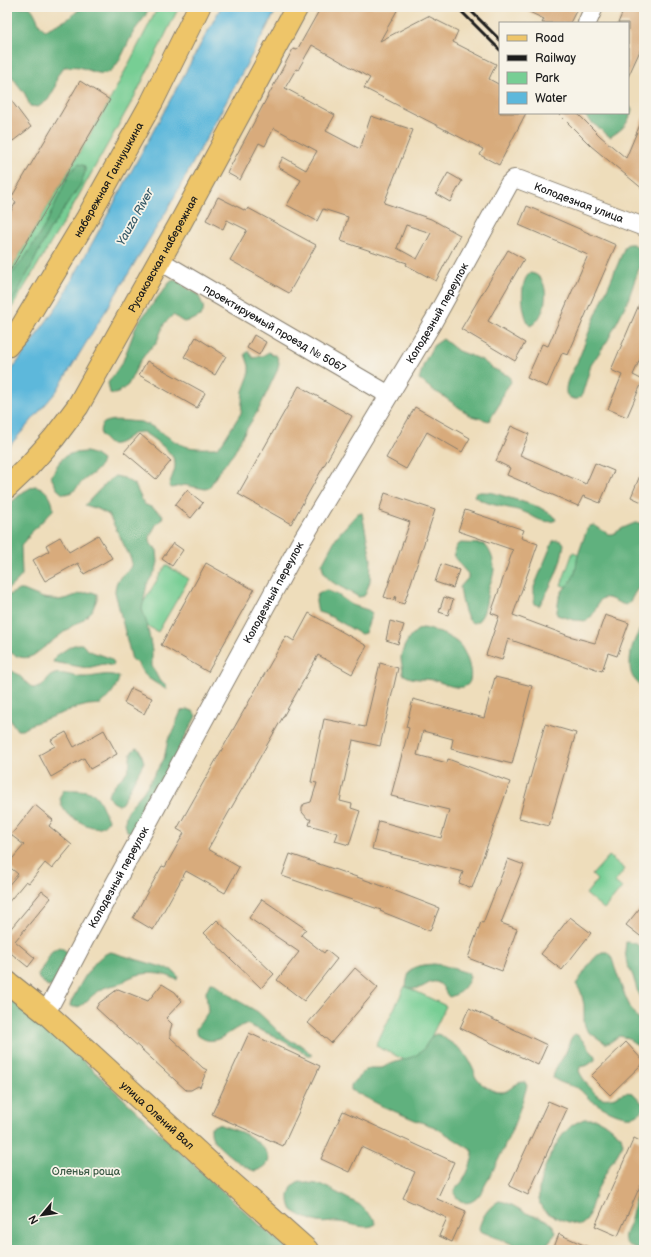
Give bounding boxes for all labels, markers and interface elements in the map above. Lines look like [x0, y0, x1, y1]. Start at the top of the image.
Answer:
legend [499, 22, 629, 114]
text: Road [535, 31, 564, 46]
text: Railway [535, 51, 577, 66]
text: Park [535, 71, 559, 86]
text: Water [535, 91, 567, 106]
street label: набережная Ганнушкина [71, 120, 147, 240]
street label: Колодезная улица [532, 180, 626, 226]
water label: Yauza River [114, 185, 158, 248]
street label: Русаковская набережная [126, 194, 201, 315]
street label: Колодезный переулок [404, 261, 471, 366]
street label: проектируемый проезд № 5067 [201, 282, 349, 376]
street label: Колодезный переулок [241, 539, 307, 646]
street label: Колодезный переулок [86, 824, 152, 930]
street label: улица Олений Вал [118, 1079, 197, 1152]
park label: Оленья роща [52, 1165, 121, 1178]
north arrow [22, 1195, 62, 1235]
text: N [26, 1213, 41, 1226]

